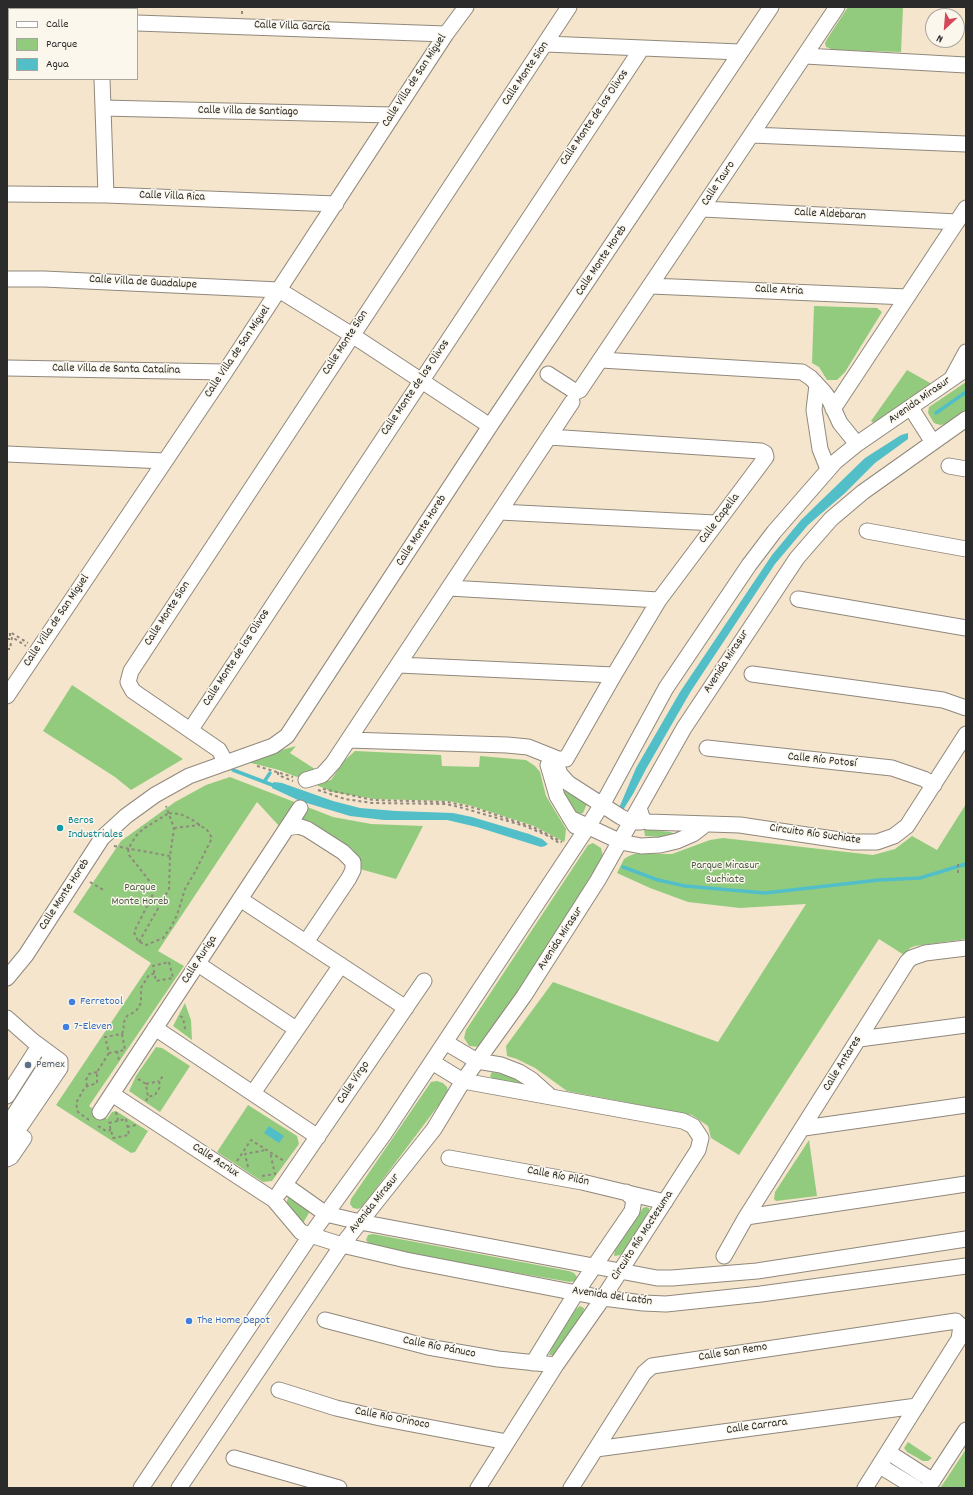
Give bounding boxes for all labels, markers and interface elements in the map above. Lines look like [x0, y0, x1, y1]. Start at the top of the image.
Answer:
legend [8, 8, 138, 80]
north arrow [925, 8, 965, 48]
text: Calle [46, 16, 69, 33]
street label: Calle Villa García [254, 18, 330, 36]
text: N [934, 30, 946, 46]
street label: Calle Villa de San Miguel [380, 32, 450, 130]
text: Parque [46, 36, 77, 53]
street label: Calle Monte Sion [499, 39, 553, 109]
text: Agua [46, 56, 69, 73]
street label: Calle Monte de los Olivos [558, 67, 632, 169]
street label: Calle Villa de Santiago [198, 104, 298, 120]
street label: Calle Tauro [699, 159, 739, 209]
street label: Calle Villa Rica [139, 189, 205, 205]
street label: Calle Aldebaran [794, 206, 866, 224]
street label: Calle Monte Horeb [573, 223, 631, 299]
street label: Calle Villa de Guadalupe [89, 273, 197, 293]
street label: Calle Atria [754, 283, 804, 299]
street label: Calle Villa de San Miguel [202, 303, 274, 401]
street label: Calle Monte Sion [320, 308, 372, 378]
street label: Calle Monte de los Olivos [379, 337, 453, 439]
street label: Calle Villa de Santa Catalina [52, 362, 180, 378]
street label: Avenida Mirasur [886, 374, 954, 428]
street label: Calle Capella [696, 491, 744, 547]
street label: Calle Monte Horeb [394, 493, 450, 569]
street label: Calle Villa de San Miguel [21, 572, 93, 670]
street label: Calle Monte Sion [142, 579, 194, 649]
street label: Calle Monte de los Olivos [200, 607, 274, 709]
street label: Avenida Mirasur [701, 628, 753, 696]
street label: Calle Río Potosí [787, 750, 857, 772]
place label: Beros Industriales [68, 814, 123, 842]
street label: Circuito Río Suchiate [769, 821, 861, 849]
marker: Beros Industriales [55, 823, 65, 833]
street label: Calle Monte Horeb [37, 857, 93, 933]
park label: Parque Mirasur Suchiate [691, 859, 759, 887]
park label: Parque Monte Horeb [112, 881, 168, 909]
street label: Avenida Mirasur [535, 905, 587, 973]
street label: Calle Auriga [179, 933, 221, 987]
place label: Ferretool [80, 995, 123, 1009]
marker: Ferretool [67, 997, 77, 1007]
place label: 7-Eleven [74, 1020, 112, 1034]
marker: 7-Eleven [61, 1022, 71, 1032]
street label: Calle Antares [820, 1034, 866, 1094]
place label: Pemex [36, 1058, 65, 1072]
street label: Calle Virgo [335, 1059, 373, 1107]
marker: Pemex [23, 1060, 33, 1070]
street label: Calle Acriux [189, 1141, 241, 1181]
street label: Calle Río Pilón [526, 1164, 590, 1190]
street label: Avenida Mirasur [347, 1171, 403, 1237]
street label: Circuito Río Moctezuma [609, 1188, 677, 1284]
street label: Avenida del Latón [571, 1284, 653, 1310]
place label: The Home Depot [197, 1314, 270, 1328]
marker: The Home Depot [184, 1316, 194, 1326]
street label: Calle Río Pánuco [401, 1334, 477, 1362]
street label: Calle San Remo [698, 1340, 768, 1366]
street label: Calle Río Orinoco [353, 1405, 431, 1433]
street label: Calle Carrara [726, 1416, 788, 1438]

